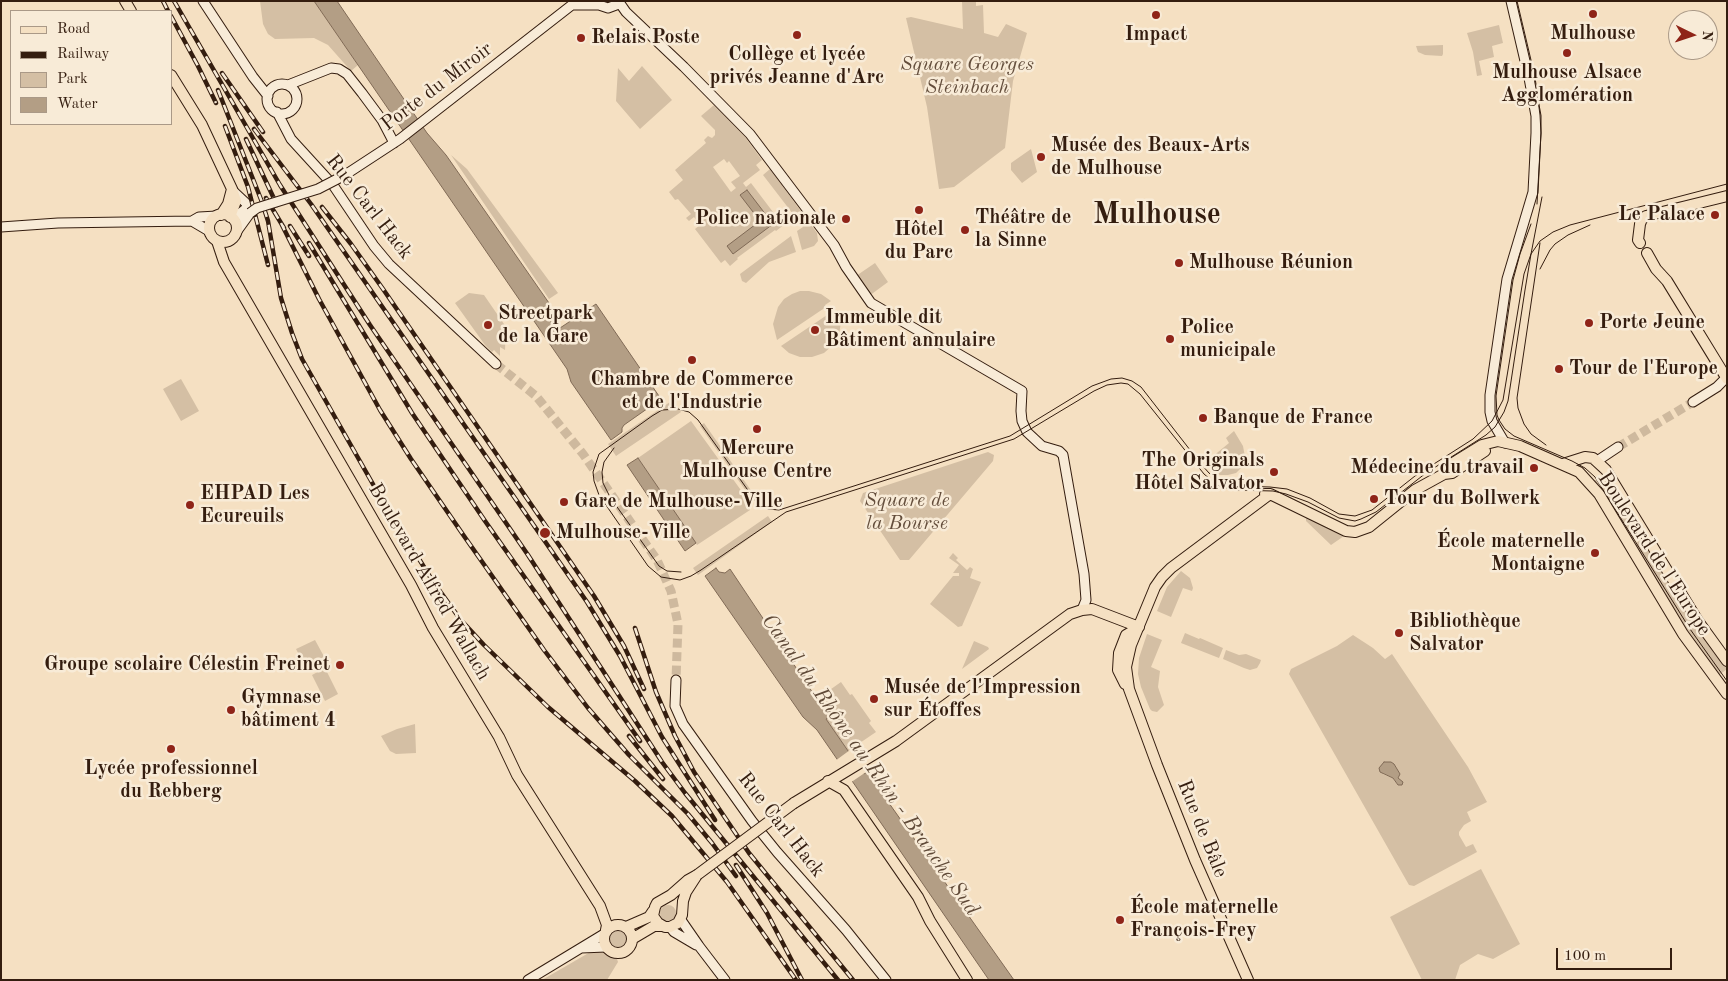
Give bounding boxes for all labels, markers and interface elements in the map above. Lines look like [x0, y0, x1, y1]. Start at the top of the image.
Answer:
marker: Mulhouse [1587, 8, 1599, 20]
marker: Impact [1150, 9, 1162, 21]
legend [10, 10, 172, 125]
north arrow [1668, 10, 1718, 60]
text: Road [57, 22, 90, 37]
place label: Mulhouse [1550, 22, 1636, 46]
place label: Impact [1125, 23, 1187, 47]
place label: Relais Poste [591, 26, 700, 50]
marker: Collège et lycée privés Jeanne d'Arc [791, 29, 803, 41]
text: N [1700, 30, 1714, 42]
marker: Relais Poste [575, 32, 587, 44]
street label: Porte du Miroir [377, 37, 497, 137]
place label: Collège et lycée privés Jeanne d'Arc [710, 43, 884, 90]
text: Railway [57, 47, 110, 62]
marker: Mulhouse Alsace Agglomération [1561, 47, 1573, 59]
park label: Square Georges Steinbach [900, 53, 1034, 100]
place label: Mulhouse Alsace Agglomération [1492, 61, 1642, 108]
text: Park [57, 72, 88, 87]
text: Water [57, 97, 98, 112]
place label: Musée des Beaux-Arts de Mulhouse [1051, 134, 1250, 181]
street label: Rue Carl Hack [320, 150, 418, 264]
marker: Musée des Beaux-Arts de Mulhouse [1035, 151, 1047, 163]
district label: Mulhouse [1093, 197, 1221, 233]
place label: Le Palace [1618, 203, 1705, 227]
marker: Hôtel du Parc [913, 204, 925, 216]
place label: Théâtre de la Sinne [975, 206, 1071, 253]
place label: Police nationale [695, 207, 836, 231]
marker: Le Palace [1709, 209, 1721, 221]
marker: Police nationale [840, 213, 852, 225]
place label: Hôtel du Parc [885, 218, 953, 265]
marker: Théâtre de la Sinne [959, 224, 971, 236]
place label: Mulhouse Réunion [1189, 251, 1353, 275]
marker: Mulhouse Réunion [1173, 257, 1185, 269]
place label: Streetpark de la Gare [498, 302, 593, 349]
place label: Immeuble dit Bâtiment annulaire [825, 306, 996, 353]
place label: Porte Jeune [1599, 311, 1705, 335]
place label: Police municipale [1180, 316, 1276, 363]
marker: Porte Jeune [1583, 317, 1595, 329]
marker: Streetpark de la Gare [482, 319, 494, 331]
marker: Immeuble dit Bâtiment annulaire [809, 324, 821, 336]
marker: Police municipale [1164, 333, 1176, 345]
marker: Chambre de Commerce et de l'Industrie [686, 354, 698, 366]
place label: Tour de l'Europe [1569, 357, 1718, 381]
marker: Tour de l'Europe [1553, 363, 1565, 375]
place label: Chambre de Commerce et de l'Industrie [591, 368, 793, 415]
place label: Banque de France [1213, 406, 1373, 430]
marker: Banque de France [1197, 412, 1209, 424]
marker: Mercure Mulhouse Centre [751, 423, 763, 435]
place label: Mercure Mulhouse Centre [682, 437, 832, 484]
place label: The Originals Hôtel Salvator [1134, 449, 1264, 496]
place label: Médecine du travail [1351, 456, 1524, 480]
marker: Médecine du travail [1528, 462, 1540, 474]
marker: The Originals Hôtel Salvator [1268, 466, 1280, 478]
street label: Boulevard de l'Europe [1592, 468, 1716, 640]
street label: Boulevard Alfred Wallach [363, 479, 495, 685]
place label: EHPAD Les Ecureuils [200, 482, 310, 529]
place label: Tour du Bollwerk [1384, 487, 1540, 511]
park label: Square de la Bourse [864, 489, 950, 536]
place label: Gare de Mulhouse-Ville [574, 490, 783, 514]
marker: Tour du Bollwerk [1368, 493, 1380, 505]
marker: Gare de Mulhouse-Ville [558, 496, 570, 508]
marker: EHPAD Les Ecureuils [184, 499, 196, 511]
place label: Mulhouse-Ville [556, 521, 691, 545]
marker: Mulhouse-Ville [538, 526, 552, 540]
place label: École maternelle Montaigne [1437, 530, 1585, 577]
marker: École maternelle Montaigne [1589, 547, 1601, 559]
water label: Canal du Rhône au Rhin - Branche Sud [756, 609, 984, 921]
place label: Bibliothèque Salvator [1409, 610, 1521, 657]
marker: Bibliothèque Salvator [1393, 627, 1405, 639]
place label: Groupe scolaire Célestin Freinet [44, 653, 330, 677]
marker: Groupe scolaire Célestin Freinet [334, 659, 346, 671]
place label: Musée de l'Impression sur Étoffes [884, 676, 1081, 723]
place label: Gymnase bâtiment 4 [241, 686, 336, 733]
marker: Musée de l'Impression sur Étoffes [868, 693, 880, 705]
marker: Gymnase bâtiment 4 [225, 704, 237, 716]
marker: Lycée professionnel du Rebberg [165, 743, 177, 755]
place label: Lycée professionnel du Rebberg [84, 757, 258, 804]
street label: Rue Carl Hack [732, 768, 830, 882]
street label: Rue de Bâle [1172, 777, 1232, 881]
place label: École maternelle François-Frey [1130, 896, 1278, 943]
marker: École maternelle François-Frey [1114, 914, 1126, 926]
scale bar [1558, 938, 1674, 970]
text: 100 m [1564, 949, 1606, 964]

